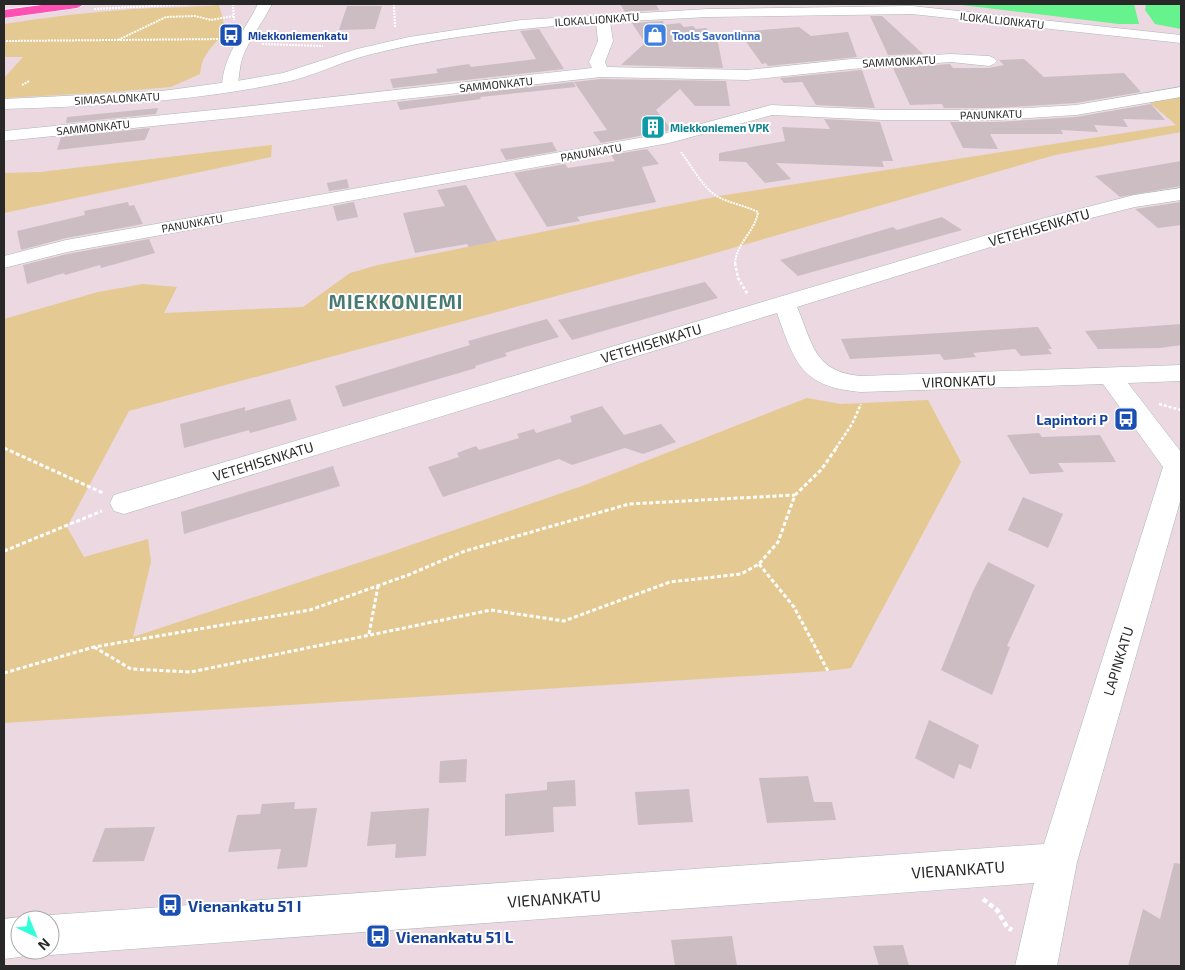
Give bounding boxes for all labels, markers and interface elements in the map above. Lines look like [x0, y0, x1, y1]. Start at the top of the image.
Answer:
street label: ILOKALLIONKATU [959, 9, 1045, 31]
street label: ILOKALLIONKATU [554, 10, 640, 28]
bus stop icon: Miekkoniemenkatu [218, 22, 244, 48]
shop icon: Tools Savonlinna [642, 22, 668, 48]
place label: Miekkoniemenkatu [248, 29, 348, 42]
place label: Tools Savonlinna [672, 29, 760, 42]
street label: SAMMONKATU [862, 53, 936, 69]
street label: SAMMONKATU [459, 74, 533, 94]
street label: SIMASALONKATU [74, 89, 160, 107]
street label: PANUNKATU [960, 106, 1022, 122]
building icon: Miekkoniemen VPK [640, 114, 666, 140]
street label: SAMMONKATU [56, 117, 130, 137]
place label: Miekkoniemen VPK [670, 121, 769, 134]
street label: PANUNKATU [559, 140, 623, 164]
street label: VETEHISENKATU [986, 204, 1092, 250]
street label: PANUNKATU [160, 211, 224, 235]
district label: MIEKKONIEMI [329, 290, 463, 313]
street label: VETEHISENKATU [599, 320, 703, 366]
street label: VIRONKATU [922, 371, 996, 391]
bus stop icon: Lapintori P [1113, 406, 1139, 432]
place label: Lapintori P [1036, 411, 1108, 428]
street label: VETEHISENKATU [211, 438, 315, 484]
street label: LAPINKATU [1099, 624, 1137, 698]
street label: VIENANKATU [911, 856, 1005, 882]
street label: VIENANKATU [507, 885, 601, 911]
bus stop icon: Vienankatu 51 I [157, 892, 183, 918]
place label: Vienankatu 51 I [188, 896, 301, 915]
north arrow [10, 910, 60, 960]
bus stop icon: Vienankatu 51 L [365, 923, 391, 949]
place label: Vienankatu 51 L [396, 927, 514, 946]
text: N [35, 935, 54, 954]

